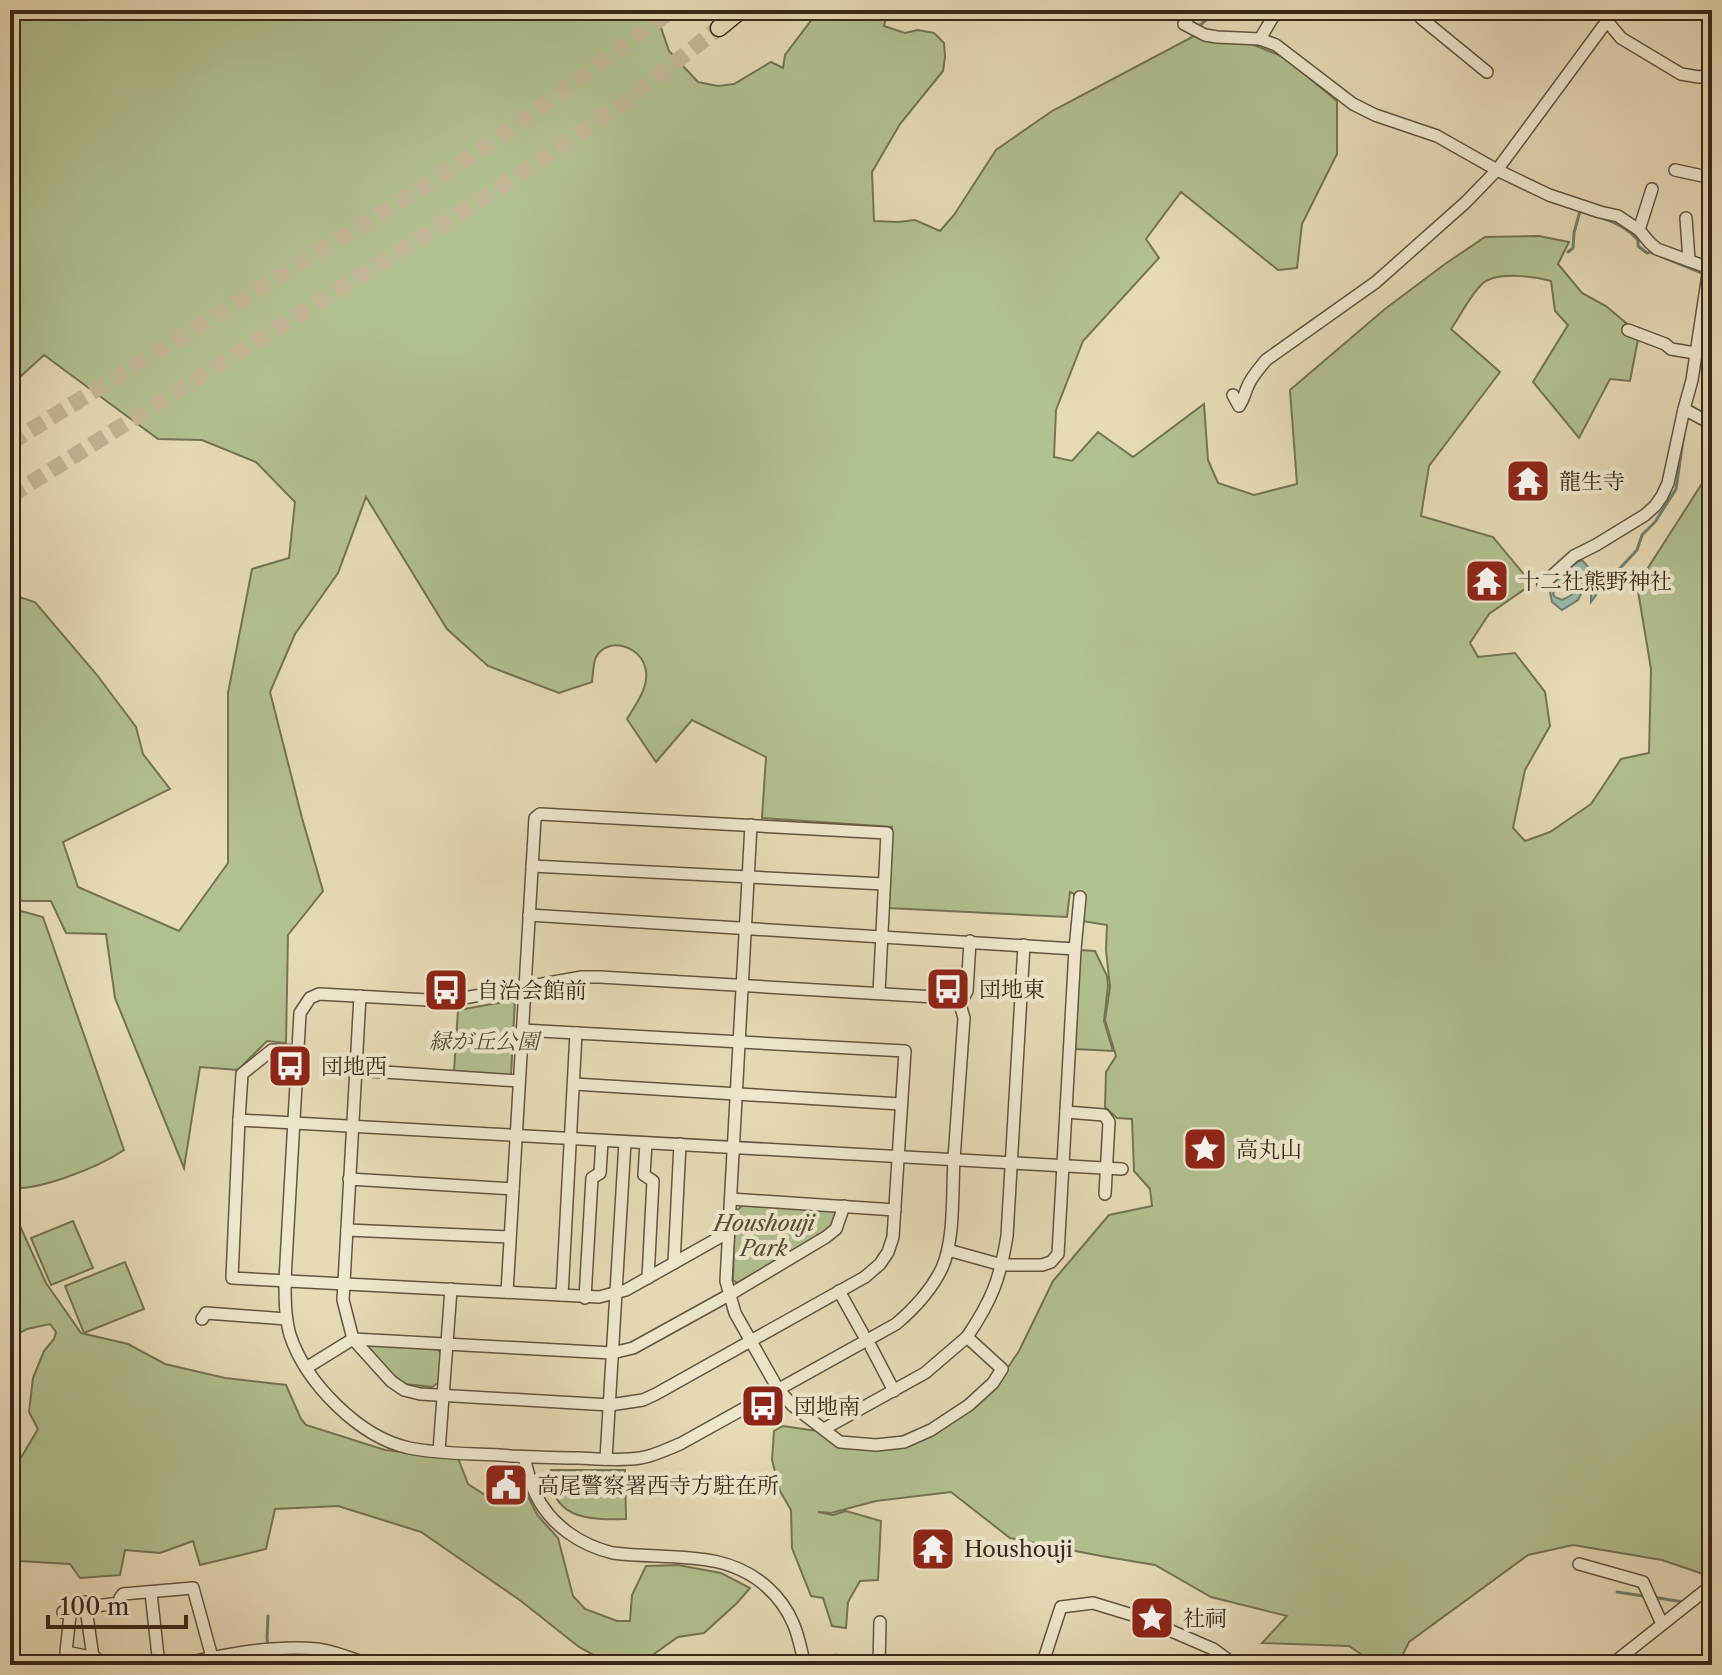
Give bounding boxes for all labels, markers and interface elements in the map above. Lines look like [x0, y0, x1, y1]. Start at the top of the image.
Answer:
temple icon: 龍生寺 [1504, 457, 1552, 505]
place label: 龍生寺 [1559, 468, 1625, 495]
temple icon: 十二社熊野神社 [1463, 557, 1511, 605]
place label: 十二社熊野神社 [1518, 568, 1672, 595]
bus stop icon: 団地東 [924, 965, 972, 1013]
bus stop icon: 自治会館前 [422, 966, 470, 1014]
place label: 団地東 [979, 976, 1045, 1003]
place label: 自治会館前 [477, 977, 587, 1004]
park label: 緑が丘公園 [429, 1028, 542, 1055]
bus stop icon: 団地西 [266, 1042, 314, 1090]
place label: 団地西 [321, 1053, 387, 1080]
place icon: 高丸山 [1181, 1125, 1229, 1173]
place label: 高丸山 [1236, 1136, 1302, 1163]
park label: Houshouji Park [711, 1210, 816, 1262]
bus stop icon: 団地南 [739, 1382, 787, 1430]
place label: 団地南 [794, 1393, 860, 1420]
public building icon: 高尾警察署西寺方駐在所 [482, 1461, 530, 1509]
place label: 高尾警察署西寺方駐在所 [537, 1472, 779, 1499]
temple icon: Houshouji [909, 1525, 957, 1573]
place label: Houshouji [964, 1536, 1073, 1563]
scale bar [48, 1579, 186, 1629]
text: 100 m [60, 1592, 129, 1621]
place icon: 社祠 [1128, 1594, 1176, 1642]
place label: 社祠 [1183, 1605, 1227, 1632]

